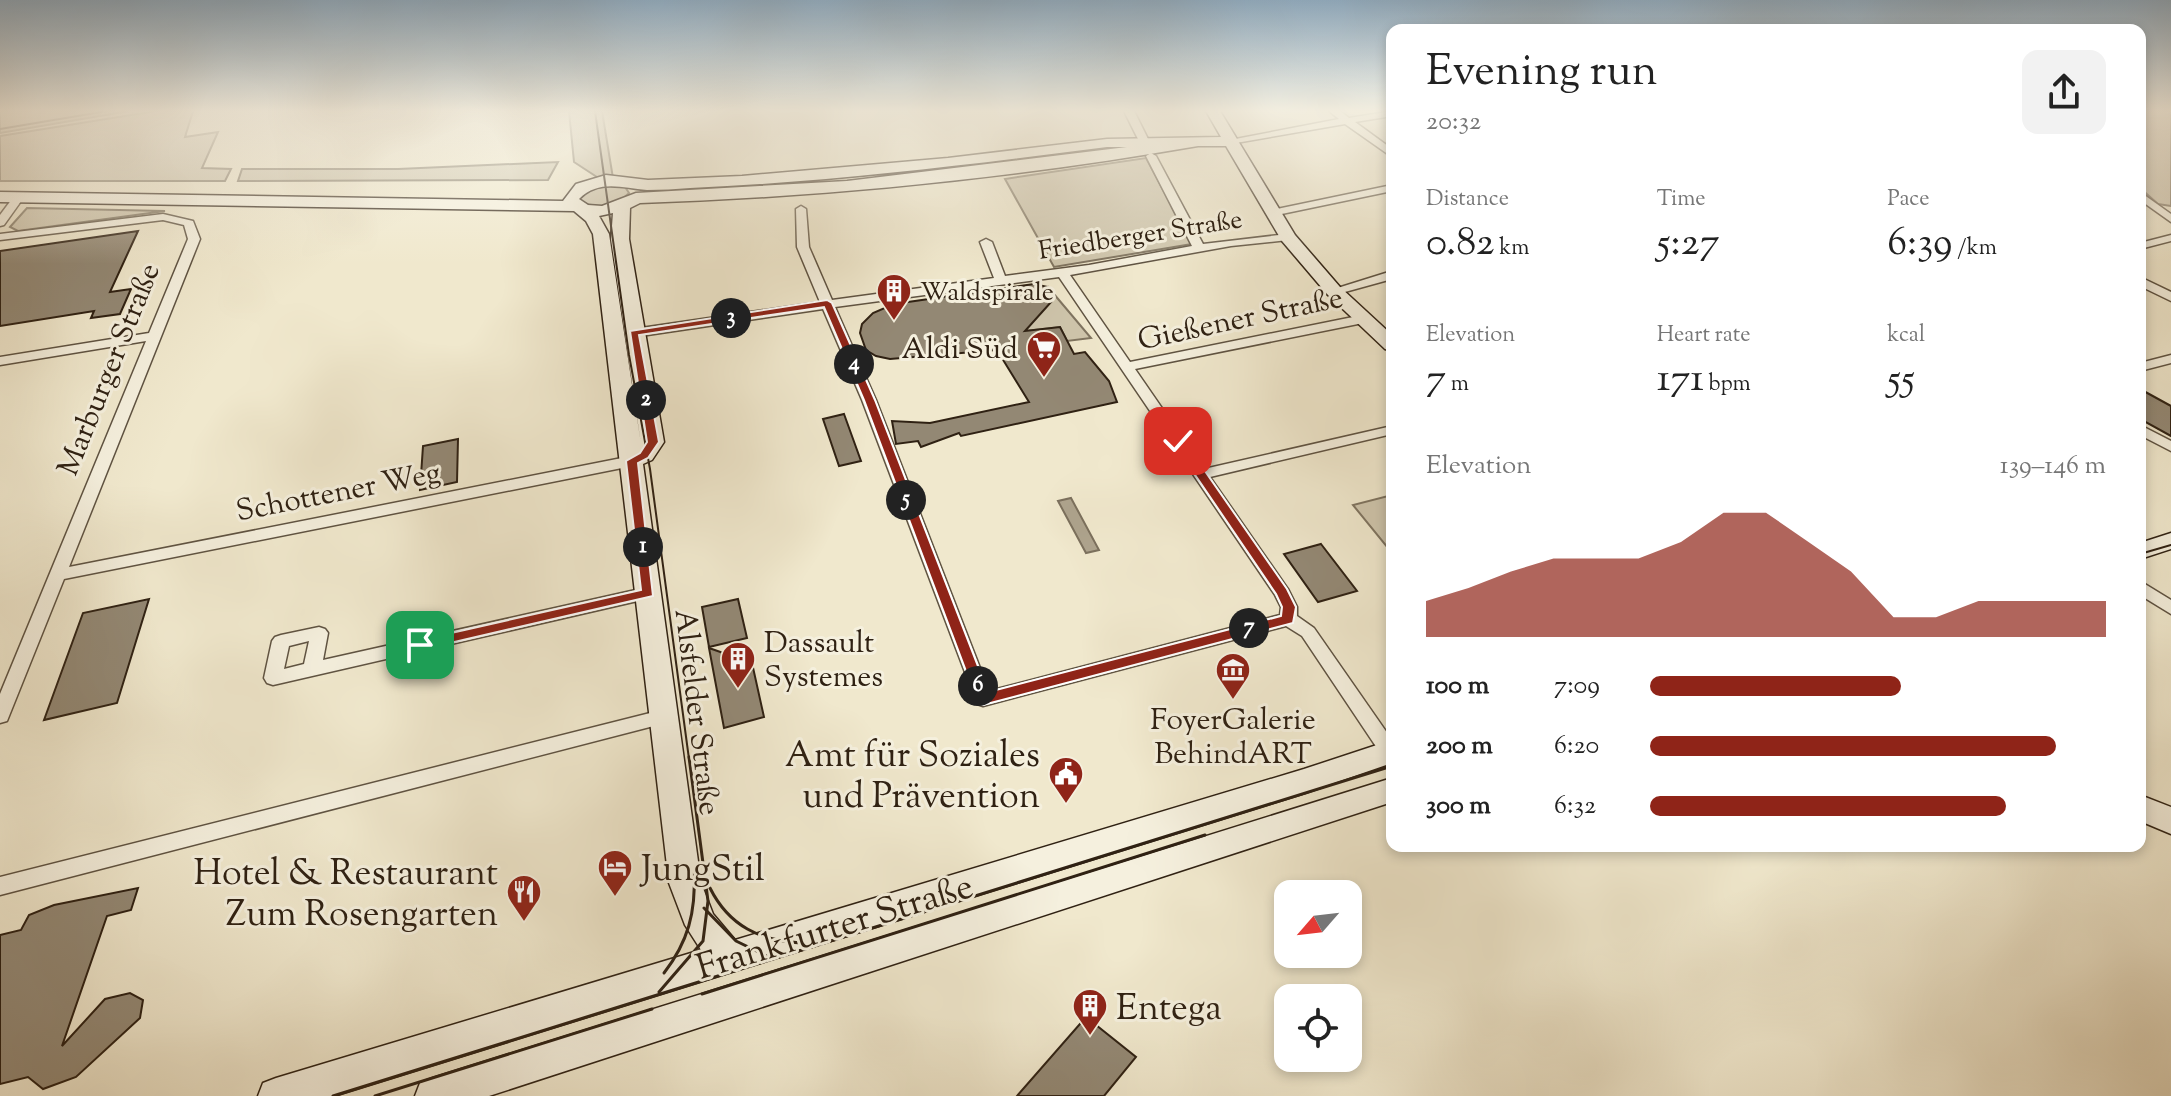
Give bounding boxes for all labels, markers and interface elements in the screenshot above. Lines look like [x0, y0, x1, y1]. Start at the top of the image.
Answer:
text: Evening run [1426, 42, 1658, 105]
button: share [2022, 50, 2106, 134]
text: 20:32 [1426, 104, 1481, 141]
text: Distance [1426, 184, 1509, 216]
text: Time [1657, 184, 1706, 216]
text: Pace [1887, 184, 1929, 216]
street label: Friedberger Straße [1036, 202, 1245, 271]
text: 0.82 [1426, 216, 1494, 273]
text: 5:27 [1657, 216, 1720, 273]
text: 6:39 [1887, 216, 1952, 273]
text: km [1494, 233, 1529, 265]
text: /km [1952, 233, 1997, 265]
street label: Marburger Straße [48, 257, 173, 483]
building icon: Waldspirale [875, 272, 913, 322]
place label: Waldspirale [920, 275, 1054, 312]
street label: Gießener Straße [1134, 278, 1347, 363]
pin: 3 [711, 298, 751, 338]
text: 3 [727, 302, 735, 334]
text: Elevation [1426, 320, 1515, 352]
text: Heart rate [1657, 320, 1751, 352]
text: kcal [1887, 320, 1925, 352]
place label: Aldi Süd [902, 329, 1018, 372]
supermarket icon: Aldi Süd [1025, 329, 1063, 379]
pin: 4 [834, 344, 874, 384]
text: 4 [848, 348, 860, 380]
text: 7 [1426, 352, 1446, 409]
text: 171 [1657, 352, 1704, 409]
text: 55 [1887, 352, 1915, 409]
text: m [1446, 369, 1469, 401]
text: bpm [1704, 369, 1751, 401]
pin: 2 [626, 380, 666, 420]
text: 2 [641, 384, 651, 416]
pin [1144, 407, 1212, 475]
icon: check [1156, 419, 1200, 463]
text: Elevation [1426, 448, 1531, 485]
text: 139–146 m [2000, 448, 2106, 485]
street label: Schottener Weg [233, 453, 444, 534]
pin: 5 [886, 480, 926, 520]
text: 5 [902, 484, 910, 516]
pin: 1 [623, 527, 663, 567]
text: 1 [639, 531, 647, 563]
street label: Alsfelder Straße [662, 607, 729, 818]
pin: 7 [1229, 608, 1269, 648]
pin [386, 611, 454, 679]
text: 7 [1243, 612, 1255, 644]
icon: arrive [398, 623, 442, 667]
place label: Dassault Systemes [764, 623, 883, 700]
building icon: Dassault Systemes [719, 640, 757, 690]
museum icon: FoyerGalerie BehindART [1214, 651, 1252, 701]
pin: 6 [958, 666, 998, 706]
text: 100 m [1426, 668, 1489, 705]
text: 7:09 [1554, 668, 1600, 705]
text: 6 [973, 670, 983, 702]
place label: FoyerGalerie BehindART [1150, 700, 1316, 777]
text: 200 m [1426, 728, 1493, 765]
text: 6:20 [1554, 728, 1599, 765]
place label: Amt für Soziales und Prävention [785, 731, 1040, 824]
public building icon: Amt für Soziales und Prävention [1047, 755, 1085, 805]
text: 300 m [1426, 788, 1491, 825]
text: 6:32 [1554, 788, 1596, 825]
place label: JungStil [639, 845, 765, 897]
hotel icon: JungStil [596, 848, 634, 898]
place label: Hotel & Restaurant Zum Rosengarten [193, 849, 498, 942]
street label: Frankfurter Straße [690, 862, 980, 996]
restaurant icon: Hotel & Restaurant Zum Rosengarten [505, 873, 543, 923]
north arrow [1274, 880, 1362, 968]
map controls [1274, 880, 1362, 1072]
place label: Entega [1116, 984, 1222, 1036]
button: locate [1274, 984, 1362, 1072]
building icon: Entega [1071, 987, 1109, 1037]

